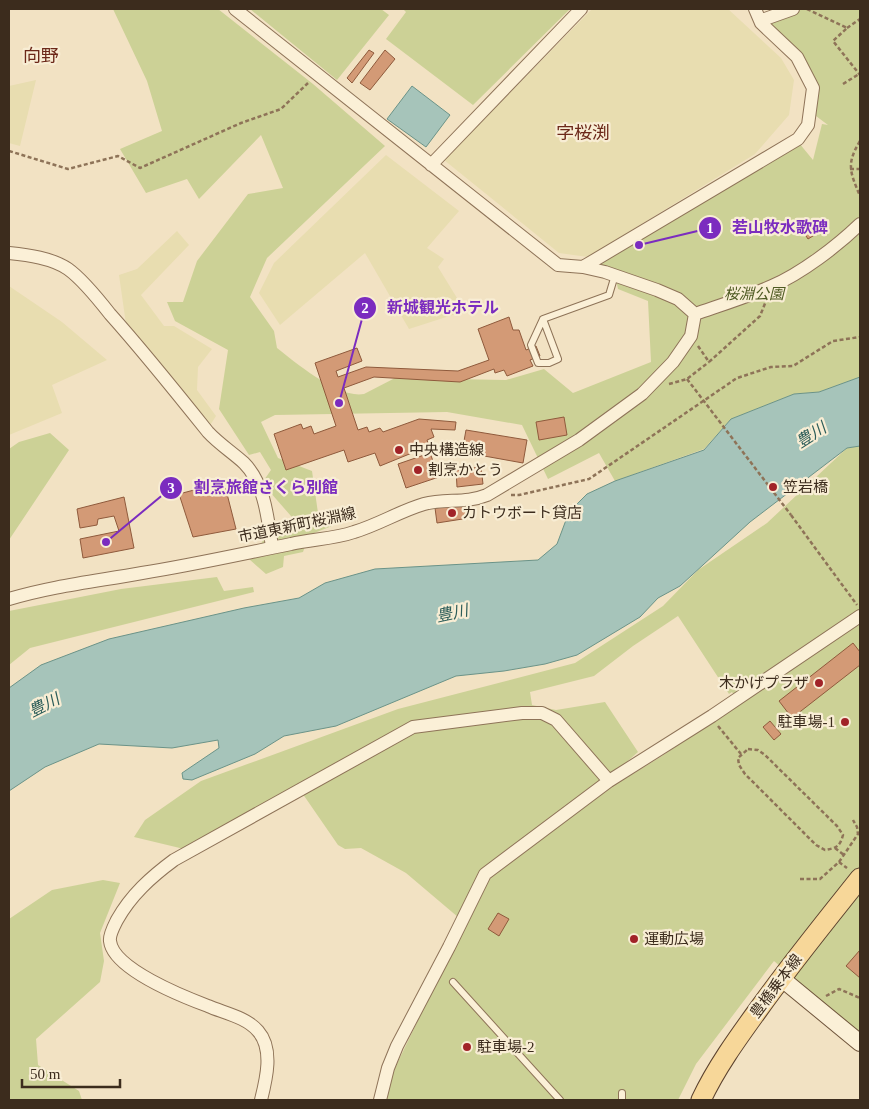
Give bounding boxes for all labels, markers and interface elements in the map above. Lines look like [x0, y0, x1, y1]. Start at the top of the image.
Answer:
district label: 向野 [23, 46, 59, 66]
district label: 字桜渕 [556, 123, 610, 143]
callout: 若山牧水歌碑 [697, 212, 838, 243]
text: 若山牧水歌碑 [732, 219, 828, 236]
text: 1 [706, 220, 714, 236]
park label: 桜淵公園 [724, 286, 786, 302]
callout: 新城観光ホテル [352, 292, 509, 323]
text: 新城観光ホテル [387, 298, 499, 316]
text: 2 [361, 300, 369, 316]
water label: 豊川 [793, 418, 831, 451]
place label: 中央構造線 [409, 442, 484, 458]
marker: 中央構造線 [393, 444, 405, 456]
place label: 割烹かとう [428, 462, 503, 478]
marker: 割烹かとう [412, 464, 424, 476]
callout: 割烹旅館さくら別館 [159, 472, 348, 503]
text: 割烹旅館さくら別館 [194, 479, 338, 496]
place label: 笠岩橋 [783, 479, 828, 495]
text: 3 [167, 480, 175, 496]
marker: 笠岩橋 [767, 481, 779, 493]
street label: 市道東新町桜淵線 [236, 504, 357, 545]
place label: カトウボート貸店 [462, 505, 582, 521]
marker: カトウボート貸店 [446, 507, 458, 519]
water label: 豊川 [435, 601, 471, 625]
place label: 木かげプラザ [719, 675, 809, 691]
marker: 木かげプラザ [813, 677, 825, 689]
water label: 豊川 [26, 689, 64, 720]
place label: 駐車場-1 [778, 714, 835, 730]
marker: 駐車場-1 [839, 716, 851, 728]
place label: 運動広場 [644, 931, 704, 947]
marker: 運動広場 [628, 933, 640, 945]
street label: 豊橋乗本線 [747, 951, 805, 1021]
place label: 駐車場-2 [477, 1039, 535, 1055]
marker: 駐車場-2 [461, 1041, 473, 1053]
scale bar [22, 1056, 120, 1088]
text: 50 m [30, 1066, 61, 1082]

